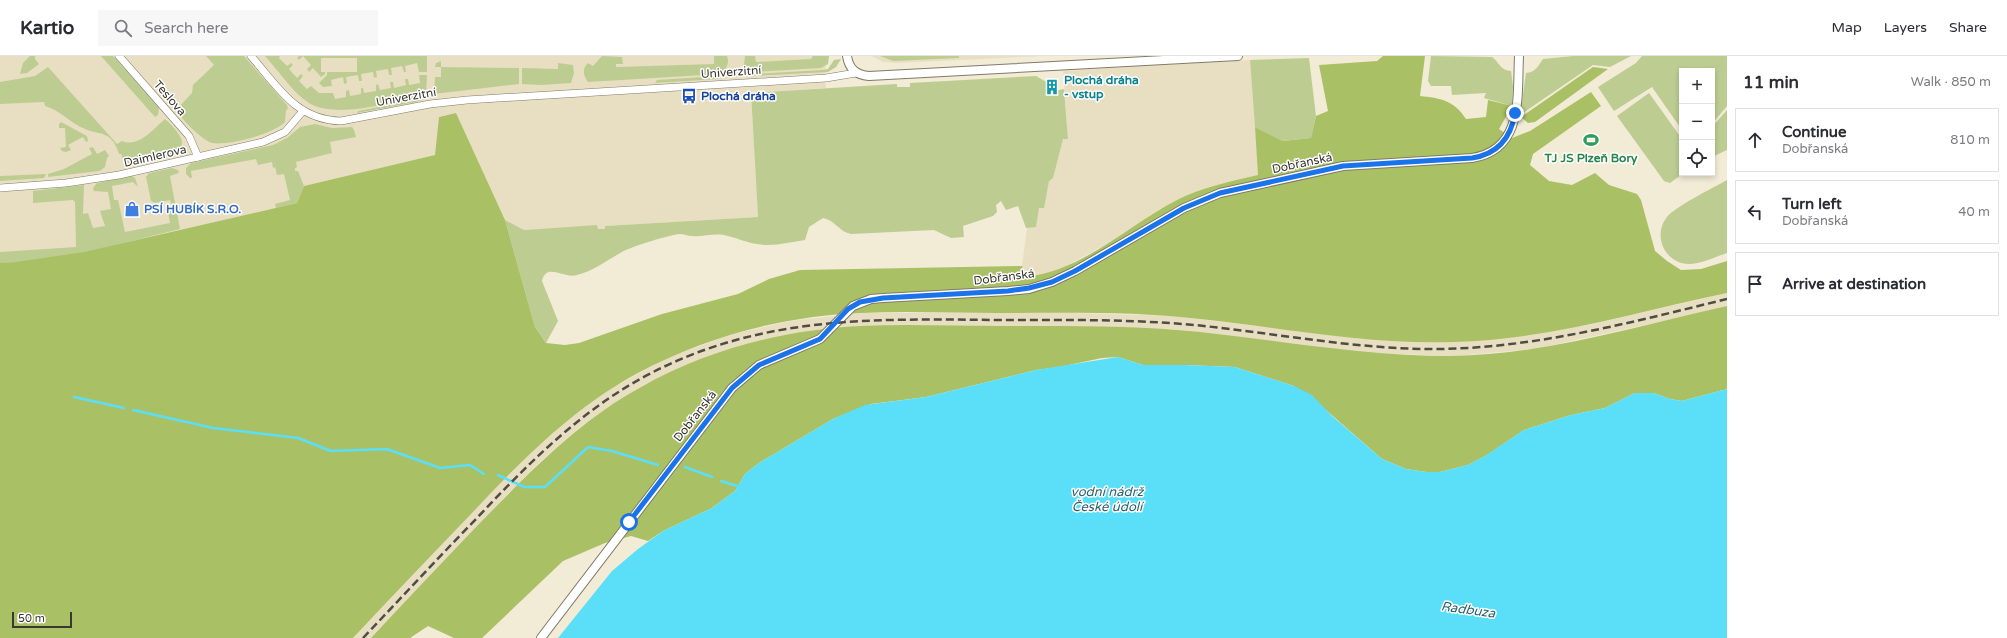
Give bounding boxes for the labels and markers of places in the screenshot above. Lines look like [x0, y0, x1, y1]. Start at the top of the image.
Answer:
place label: Plochá dráha - vstup [1064, 73, 1139, 102]
building icon: Plochá dráha - vstup [1043, 78, 1061, 96]
bus stop icon: Plochá dráha [680, 87, 698, 105]
place label: Plochá dráha [701, 89, 776, 103]
sports icon: TJ JS Plzeň Bory [1582, 131, 1600, 149]
place label: TJ JS Plzeň Bory [1544, 151, 1638, 166]
shop icon: PSÍ HUBÍK S.R.O. [123, 200, 141, 218]
place label: PSÍ HUBÍK S.R.O. [144, 202, 242, 216]

